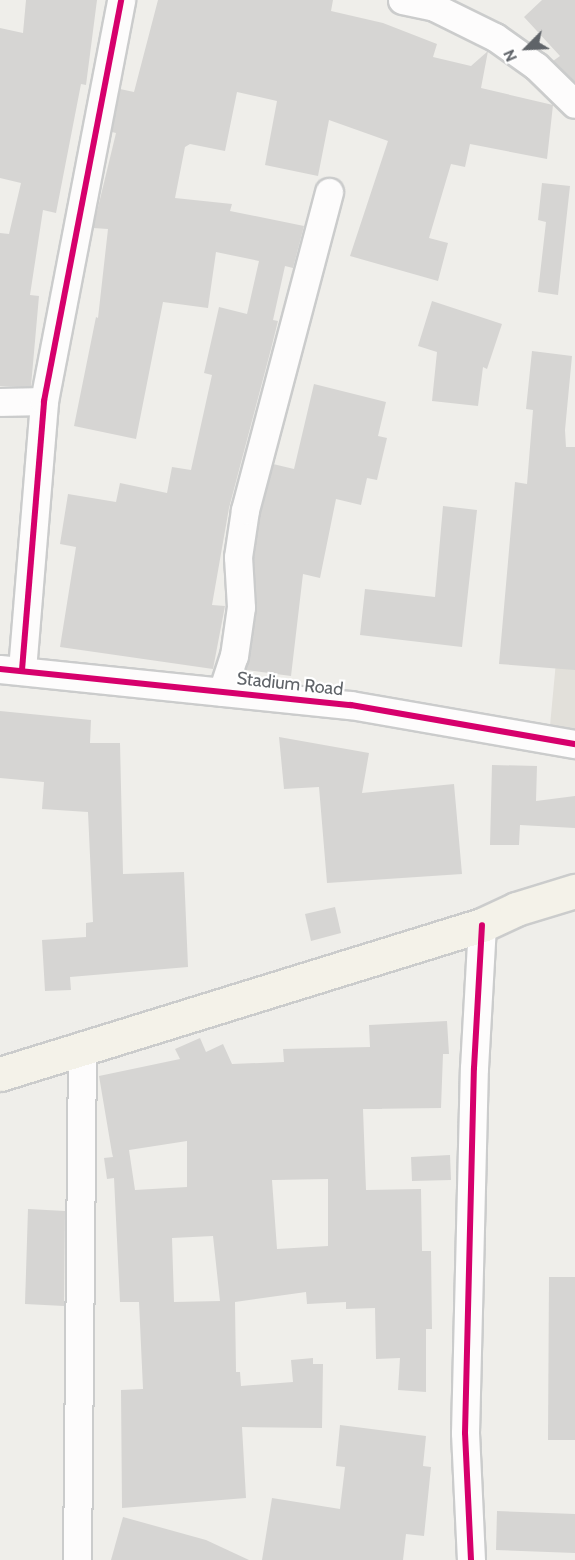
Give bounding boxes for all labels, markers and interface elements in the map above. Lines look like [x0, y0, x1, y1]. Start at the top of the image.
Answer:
north arrow [497, 18, 557, 78]
text: N [499, 46, 521, 65]
street label: Stadium Road [236, 668, 344, 700]

